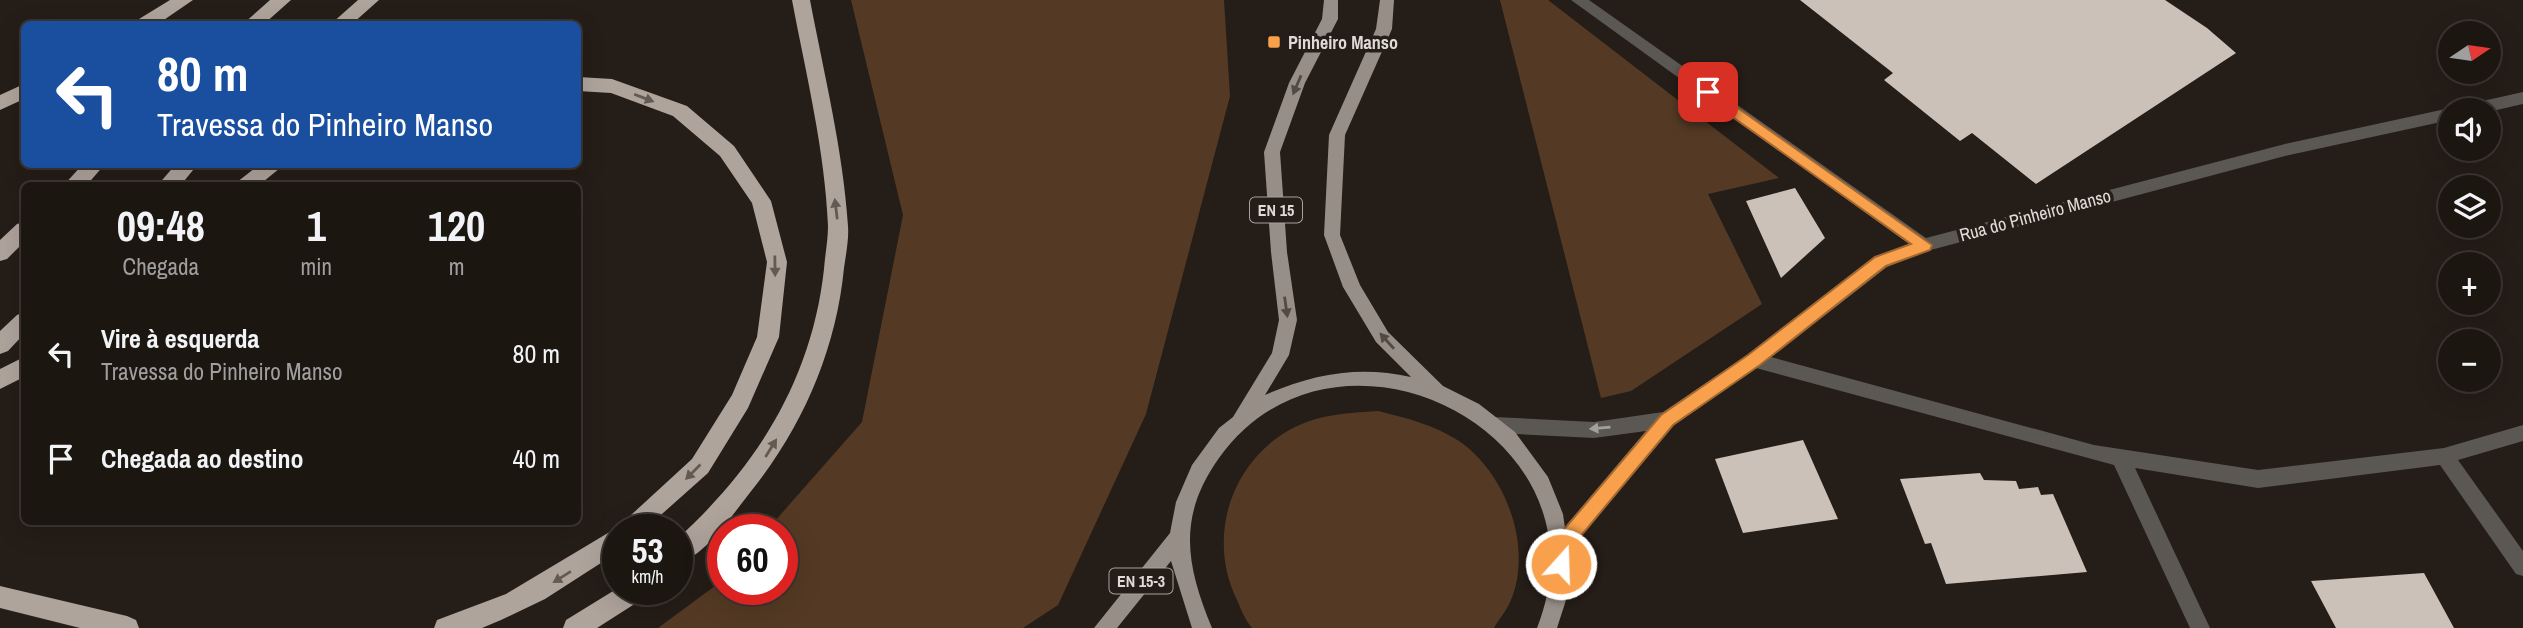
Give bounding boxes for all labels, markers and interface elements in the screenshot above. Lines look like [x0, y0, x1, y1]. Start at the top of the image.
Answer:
north arrow [2438, 21, 2501, 84]
map controls [2438, 21, 2501, 392]
place label: Pinheiro Manso [1288, 30, 1398, 55]
marker: Pinheiro Manso [1266, 34, 1282, 50]
text: 80 m [157, 40, 249, 106]
icon: left [42, 49, 133, 140]
pin [1678, 62, 1738, 122]
icon: arrive [1689, 73, 1727, 111]
one-way arrow [1291, 75, 1303, 95]
one-way arrow [633, 92, 654, 103]
button: sound [2438, 98, 2501, 161]
text: Travessa do Pinheiro Manso [157, 103, 493, 146]
button: layers [2438, 175, 2501, 238]
street label: Rua do Pinheiro Manso [1956, 183, 2114, 247]
text: 09:48 [117, 198, 205, 254]
text: 1 [307, 198, 326, 254]
text: 120 [428, 198, 485, 254]
one-way arrow [830, 198, 841, 220]
road number: EN 15 [1250, 198, 1302, 222]
text: Chegada [123, 251, 199, 282]
text: min [301, 251, 332, 282]
text: m [449, 251, 464, 282]
button: + [2438, 252, 2501, 315]
one-way arrow [769, 255, 781, 277]
one-way arrow [1281, 296, 1292, 318]
text: Vire à esquerda [101, 321, 259, 356]
button: − [2438, 329, 2501, 392]
one-way arrow [1380, 333, 1396, 350]
icon: left [42, 335, 80, 373]
text: 80 m [513, 336, 560, 371]
text: Travessa do Pinheiro Manso [101, 356, 342, 387]
one-way arrow [1588, 423, 1610, 434]
one-way arrow [764, 438, 777, 458]
icon: arrive [42, 440, 80, 478]
text: Chegada ao destino [101, 441, 304, 476]
text: 40 m [513, 441, 560, 476]
one-way arrow [685, 463, 701, 480]
speed limit sign: 60 [707, 514, 798, 605]
text: 53 [632, 527, 663, 574]
position arrow [1524, 527, 1598, 601]
text: km/h [632, 564, 664, 589]
road number: EN 15-3 [1110, 568, 1172, 594]
one-way arrow [552, 570, 571, 583]

